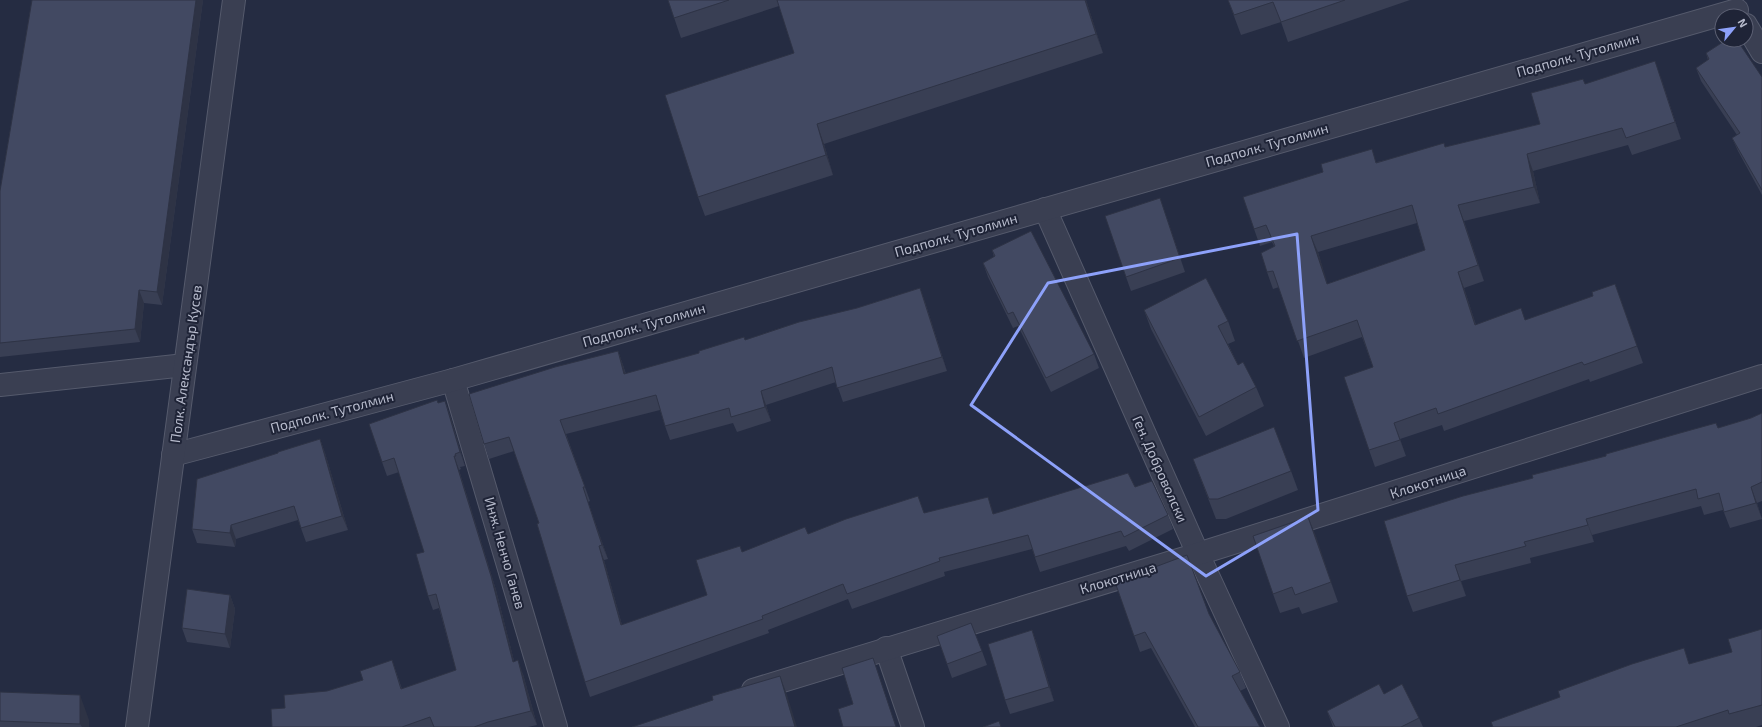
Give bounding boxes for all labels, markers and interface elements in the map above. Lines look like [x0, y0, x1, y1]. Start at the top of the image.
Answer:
north arrow [1714, 8, 1754, 48]
text: N [1736, 16, 1751, 30]
street label: Подполк. Тутолмин [1514, 29, 1641, 80]
street label: Подполк. Тутолмин [1203, 119, 1330, 170]
street label: Подполк. Тутолмин [892, 209, 1019, 260]
street label: Полк. Александър Кусев [166, 284, 205, 444]
street label: Подполк. Тутолмин [580, 299, 707, 350]
street label: Подполк. Тутолмин [268, 387, 395, 436]
street label: Ген. Доброволски [1129, 413, 1192, 525]
street label: Клокотница [1388, 461, 1468, 502]
street label: Инж. Ненчо Ганев [481, 495, 530, 611]
street label: Клокотница [1078, 558, 1158, 597]

